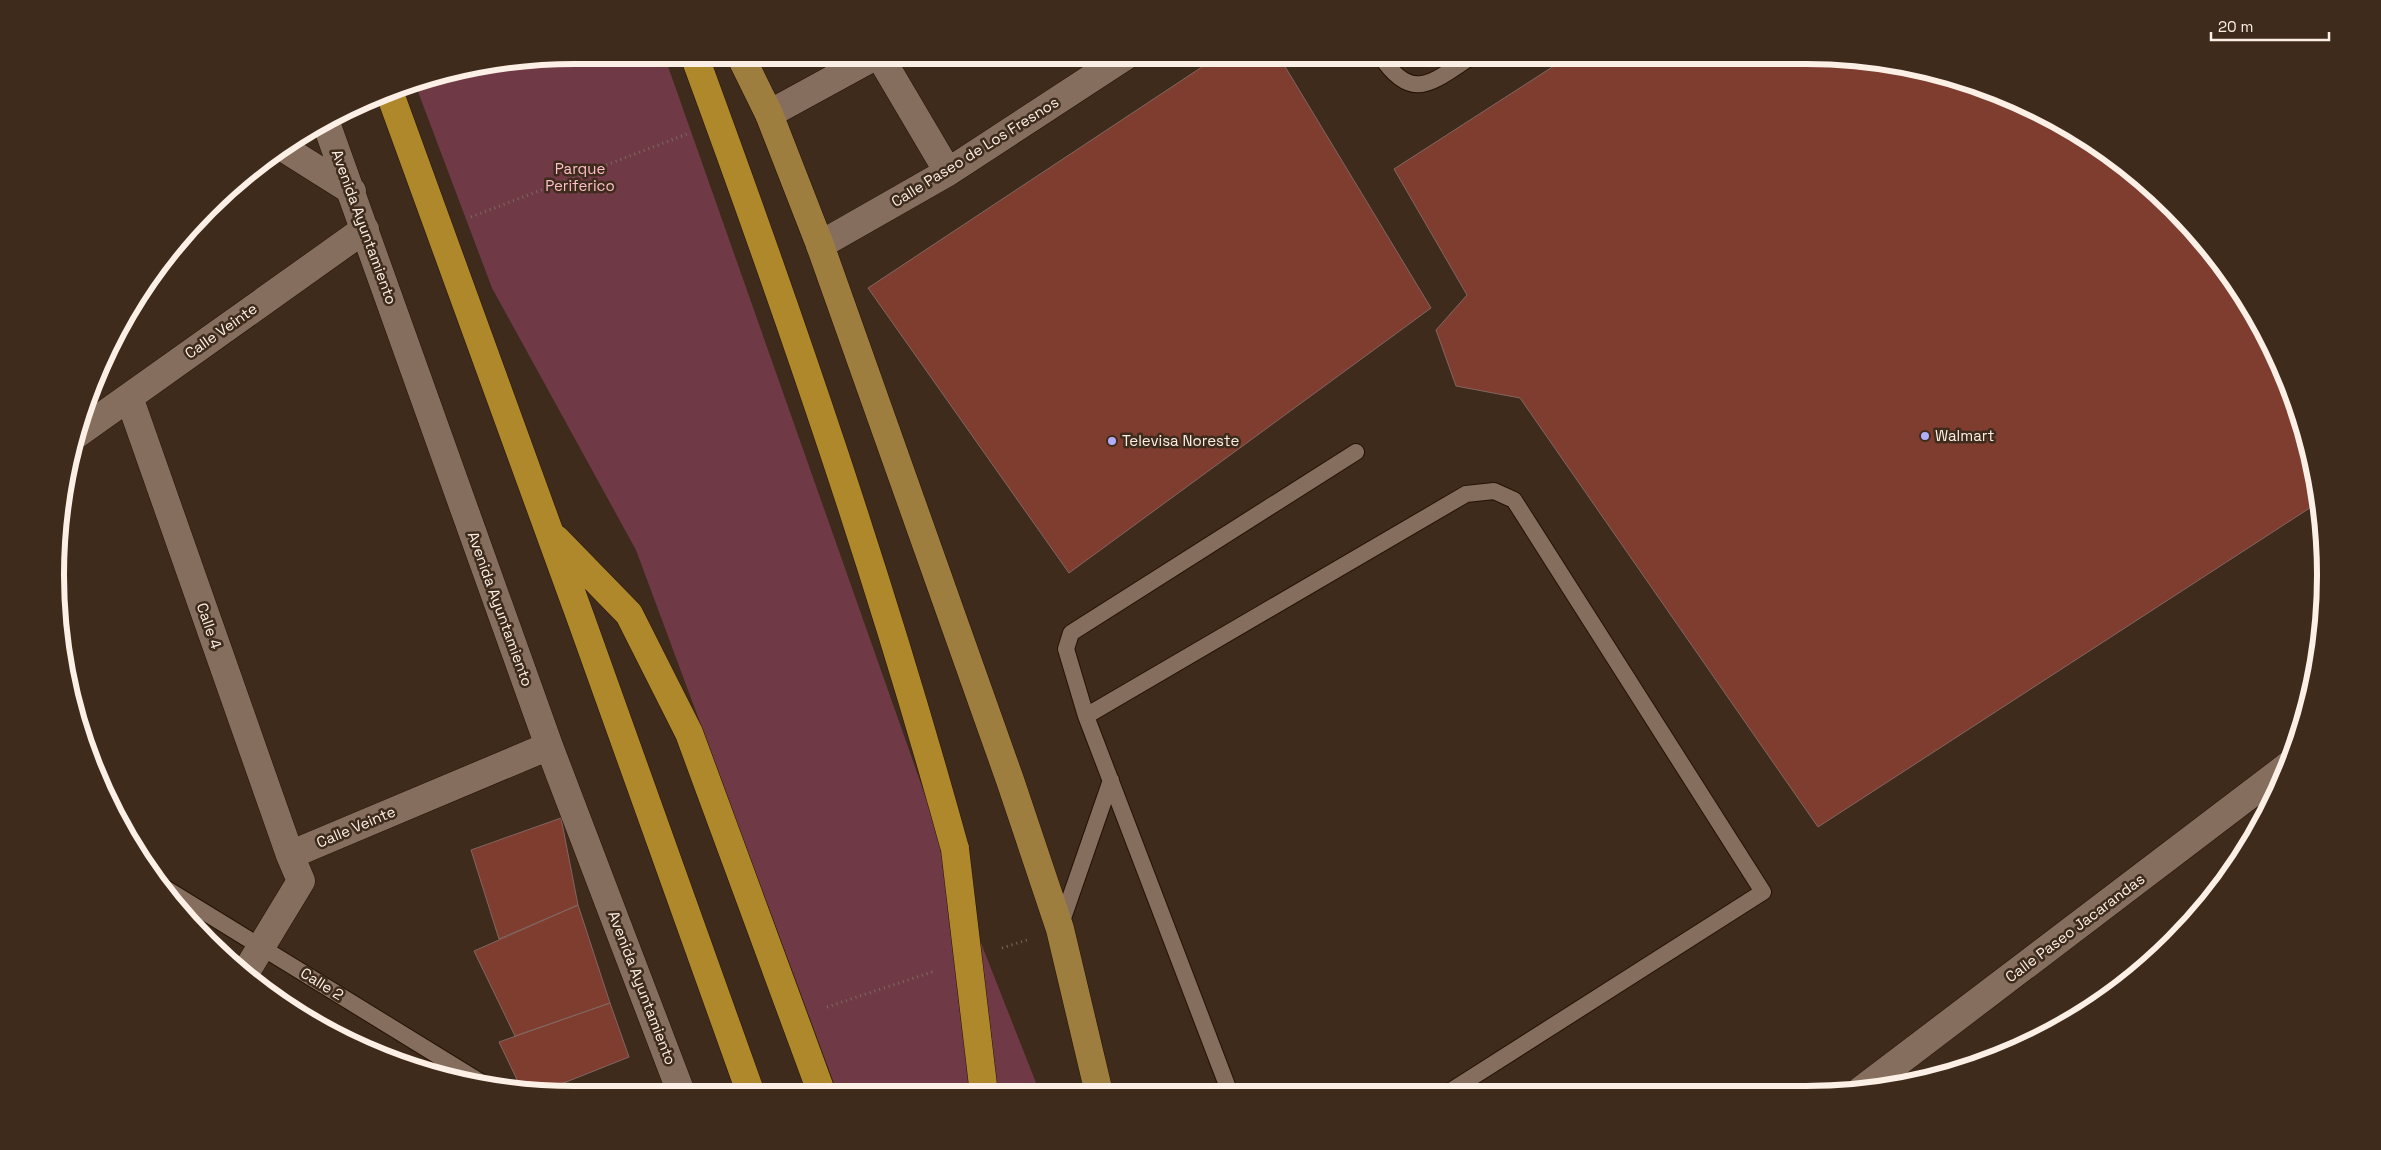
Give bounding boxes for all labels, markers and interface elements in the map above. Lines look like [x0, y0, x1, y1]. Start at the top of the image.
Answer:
scale bar [2211, 10, 2328, 42]
text: 20 m [2218, 17, 2253, 36]
street label: Calle Paseo de Los Fresnos [887, 92, 1062, 211]
street label: Avenida Ayuntamiento [328, 147, 401, 307]
park label: Parque Periferico [545, 159, 615, 195]
street label: Calle Veinte [181, 299, 261, 362]
place label: Walmart [1935, 426, 1994, 445]
marker: Walmart [1919, 430, 1931, 442]
place label: Televisa Noreste [1122, 431, 1239, 450]
marker: Televisa Noreste [1106, 435, 1118, 447]
street label: Avenida Ayuntamiento [464, 529, 537, 689]
street label: Calle 4 [193, 600, 226, 651]
street label: Calle Veinte [313, 801, 398, 852]
street label: Calle Paseo Jacarandas [2001, 869, 2148, 986]
street label: Avenida Ayuntamiento [604, 908, 681, 1067]
street label: Calle 2 [297, 963, 347, 1004]

